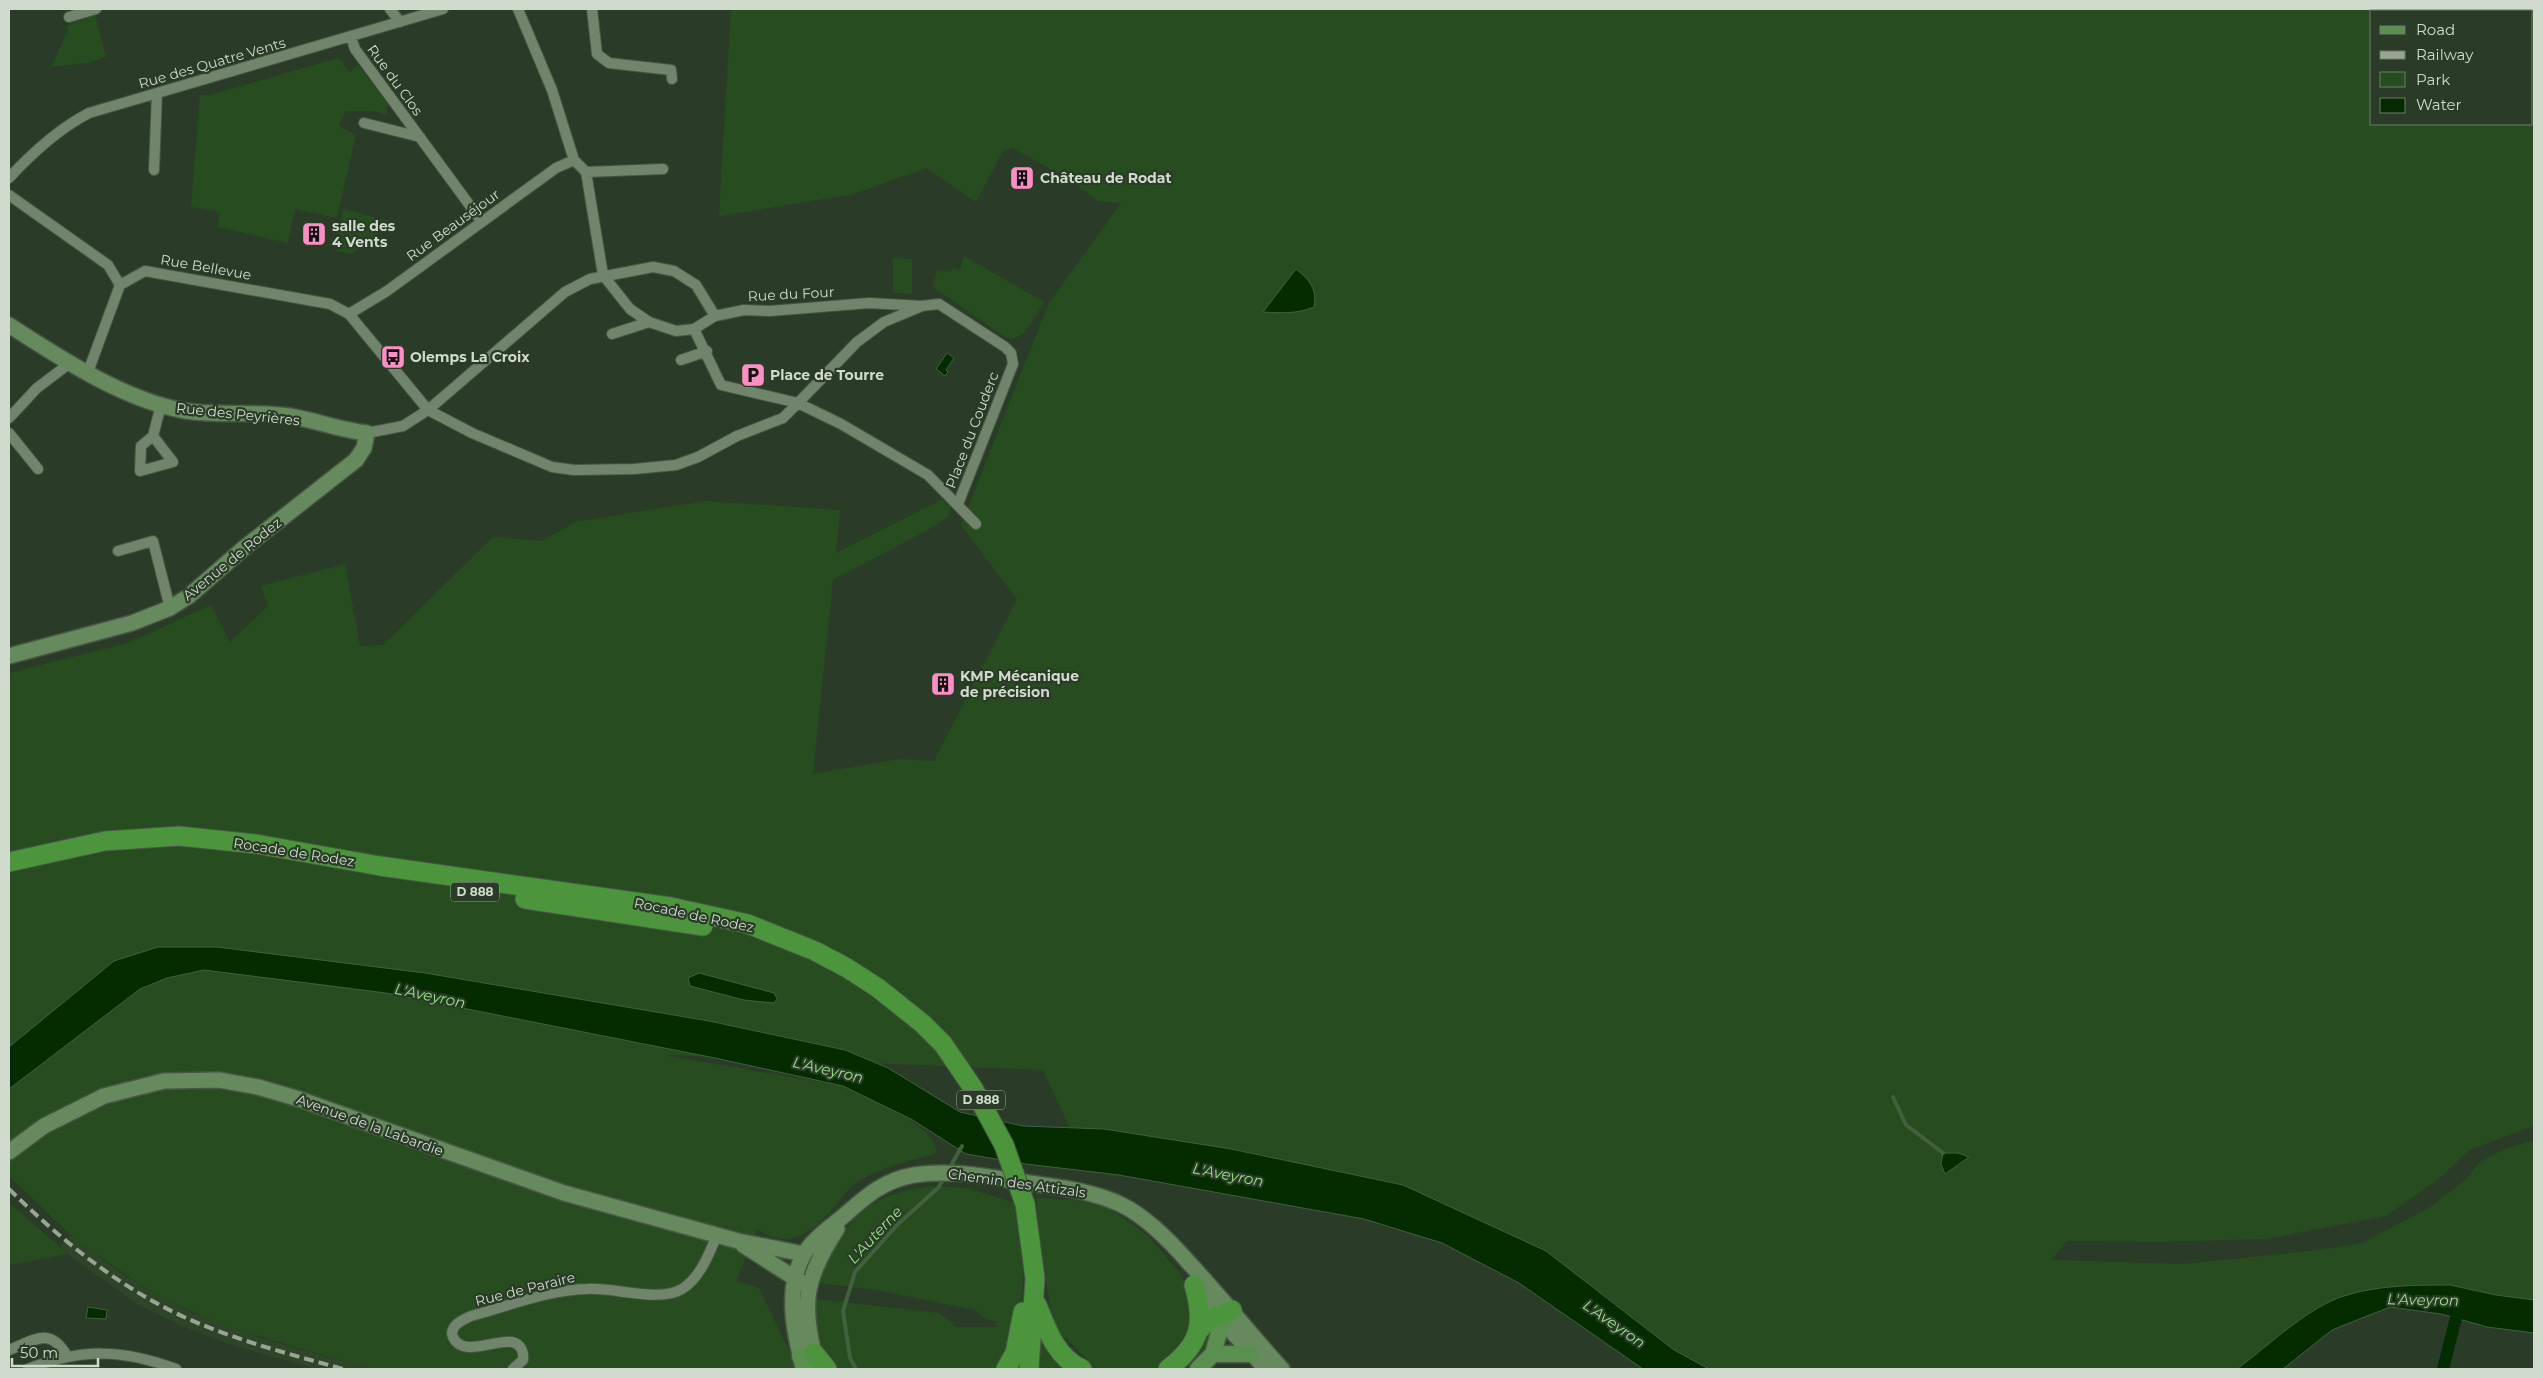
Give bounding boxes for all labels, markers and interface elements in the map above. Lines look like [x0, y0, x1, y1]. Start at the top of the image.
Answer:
legend [2370, 10, 2533, 125]
text: Road [2416, 20, 2455, 39]
street label: Rue des Quatre Vents [136, 33, 288, 93]
street label: Rue du Clos [363, 41, 427, 119]
text: Railway [2416, 45, 2474, 64]
text: Park [2416, 70, 2450, 89]
text: Water [2416, 95, 2462, 114]
building icon: Château de Rodat [1009, 165, 1035, 191]
place label: Château de Rodat [1040, 169, 1172, 187]
street label: Rue Beauséjour [403, 185, 503, 265]
place label: salle des 4 Vents [332, 217, 396, 251]
building icon: salle des 4 Vents [301, 221, 327, 247]
street label: Rue Bellevue [159, 250, 253, 284]
street label: Rue du Four [747, 283, 835, 305]
bus stop icon: Olemps La Croix [380, 344, 406, 370]
place label: Olemps La Croix [410, 348, 530, 366]
parking icon: Place de Tourre [740, 362, 766, 388]
place label: Place de Tourre [770, 366, 884, 384]
street label: Place du Couderc [941, 369, 1003, 491]
street label: Rue des Peyrières [175, 399, 301, 429]
street label: Avenue de Rodez [179, 514, 285, 604]
place label: KMP Mécanique de précision [960, 667, 1079, 701]
building icon: KMP Mécanique de précision [930, 671, 956, 697]
street label: Rocade de Rodez [232, 834, 356, 870]
road number: D 888 [451, 882, 499, 902]
street label: Rocade de Rodez [632, 893, 756, 937]
water label: L'Aveyron [393, 979, 467, 1012]
water label: L'Aveyron [791, 1052, 865, 1087]
street label: Avenue de la Labardie [294, 1090, 446, 1160]
road number: D 888 [957, 1090, 1005, 1110]
water label: L'Aveyron [1191, 1158, 1265, 1191]
street label: Chemin des Attizals [947, 1164, 1087, 1202]
water label: L'Auterne [843, 1202, 906, 1267]
street label: Rue de Paraire [473, 1268, 577, 1310]
water label: L'Aveyron [2387, 1289, 2459, 1310]
water label: L'Aveyron [1579, 1295, 1649, 1352]
scale bar [12, 1336, 99, 1368]
text: 50 m [20, 1343, 58, 1362]

